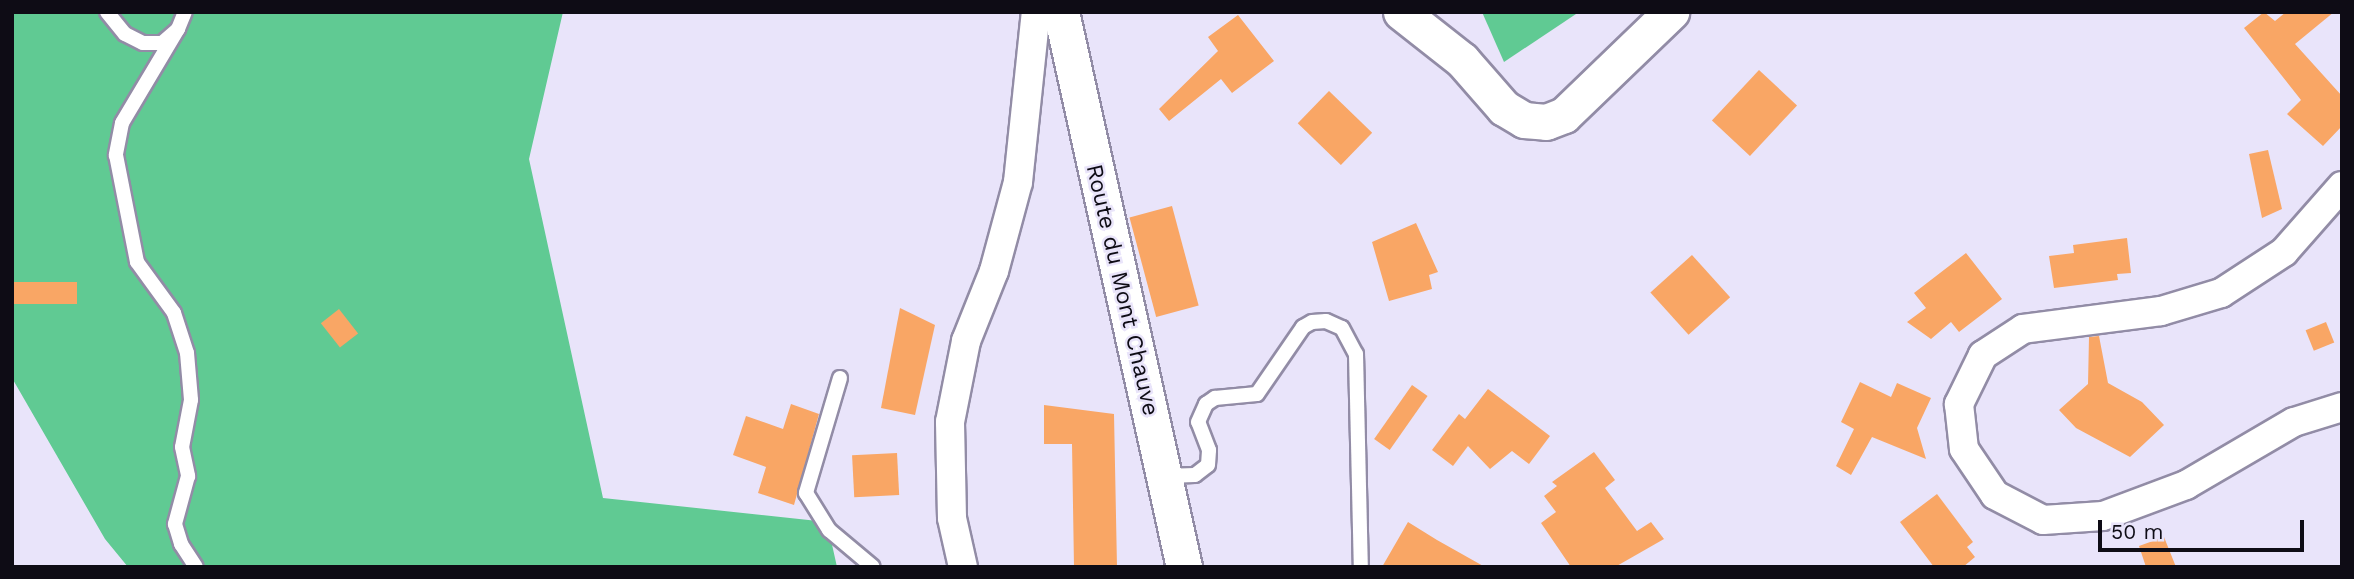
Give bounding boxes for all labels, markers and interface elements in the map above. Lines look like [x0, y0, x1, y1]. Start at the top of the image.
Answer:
street label: Route du Mont Chauve [1080, 162, 1164, 418]
scale bar [2102, 505, 2308, 550]
text: 50 m [2111, 519, 2163, 544]

